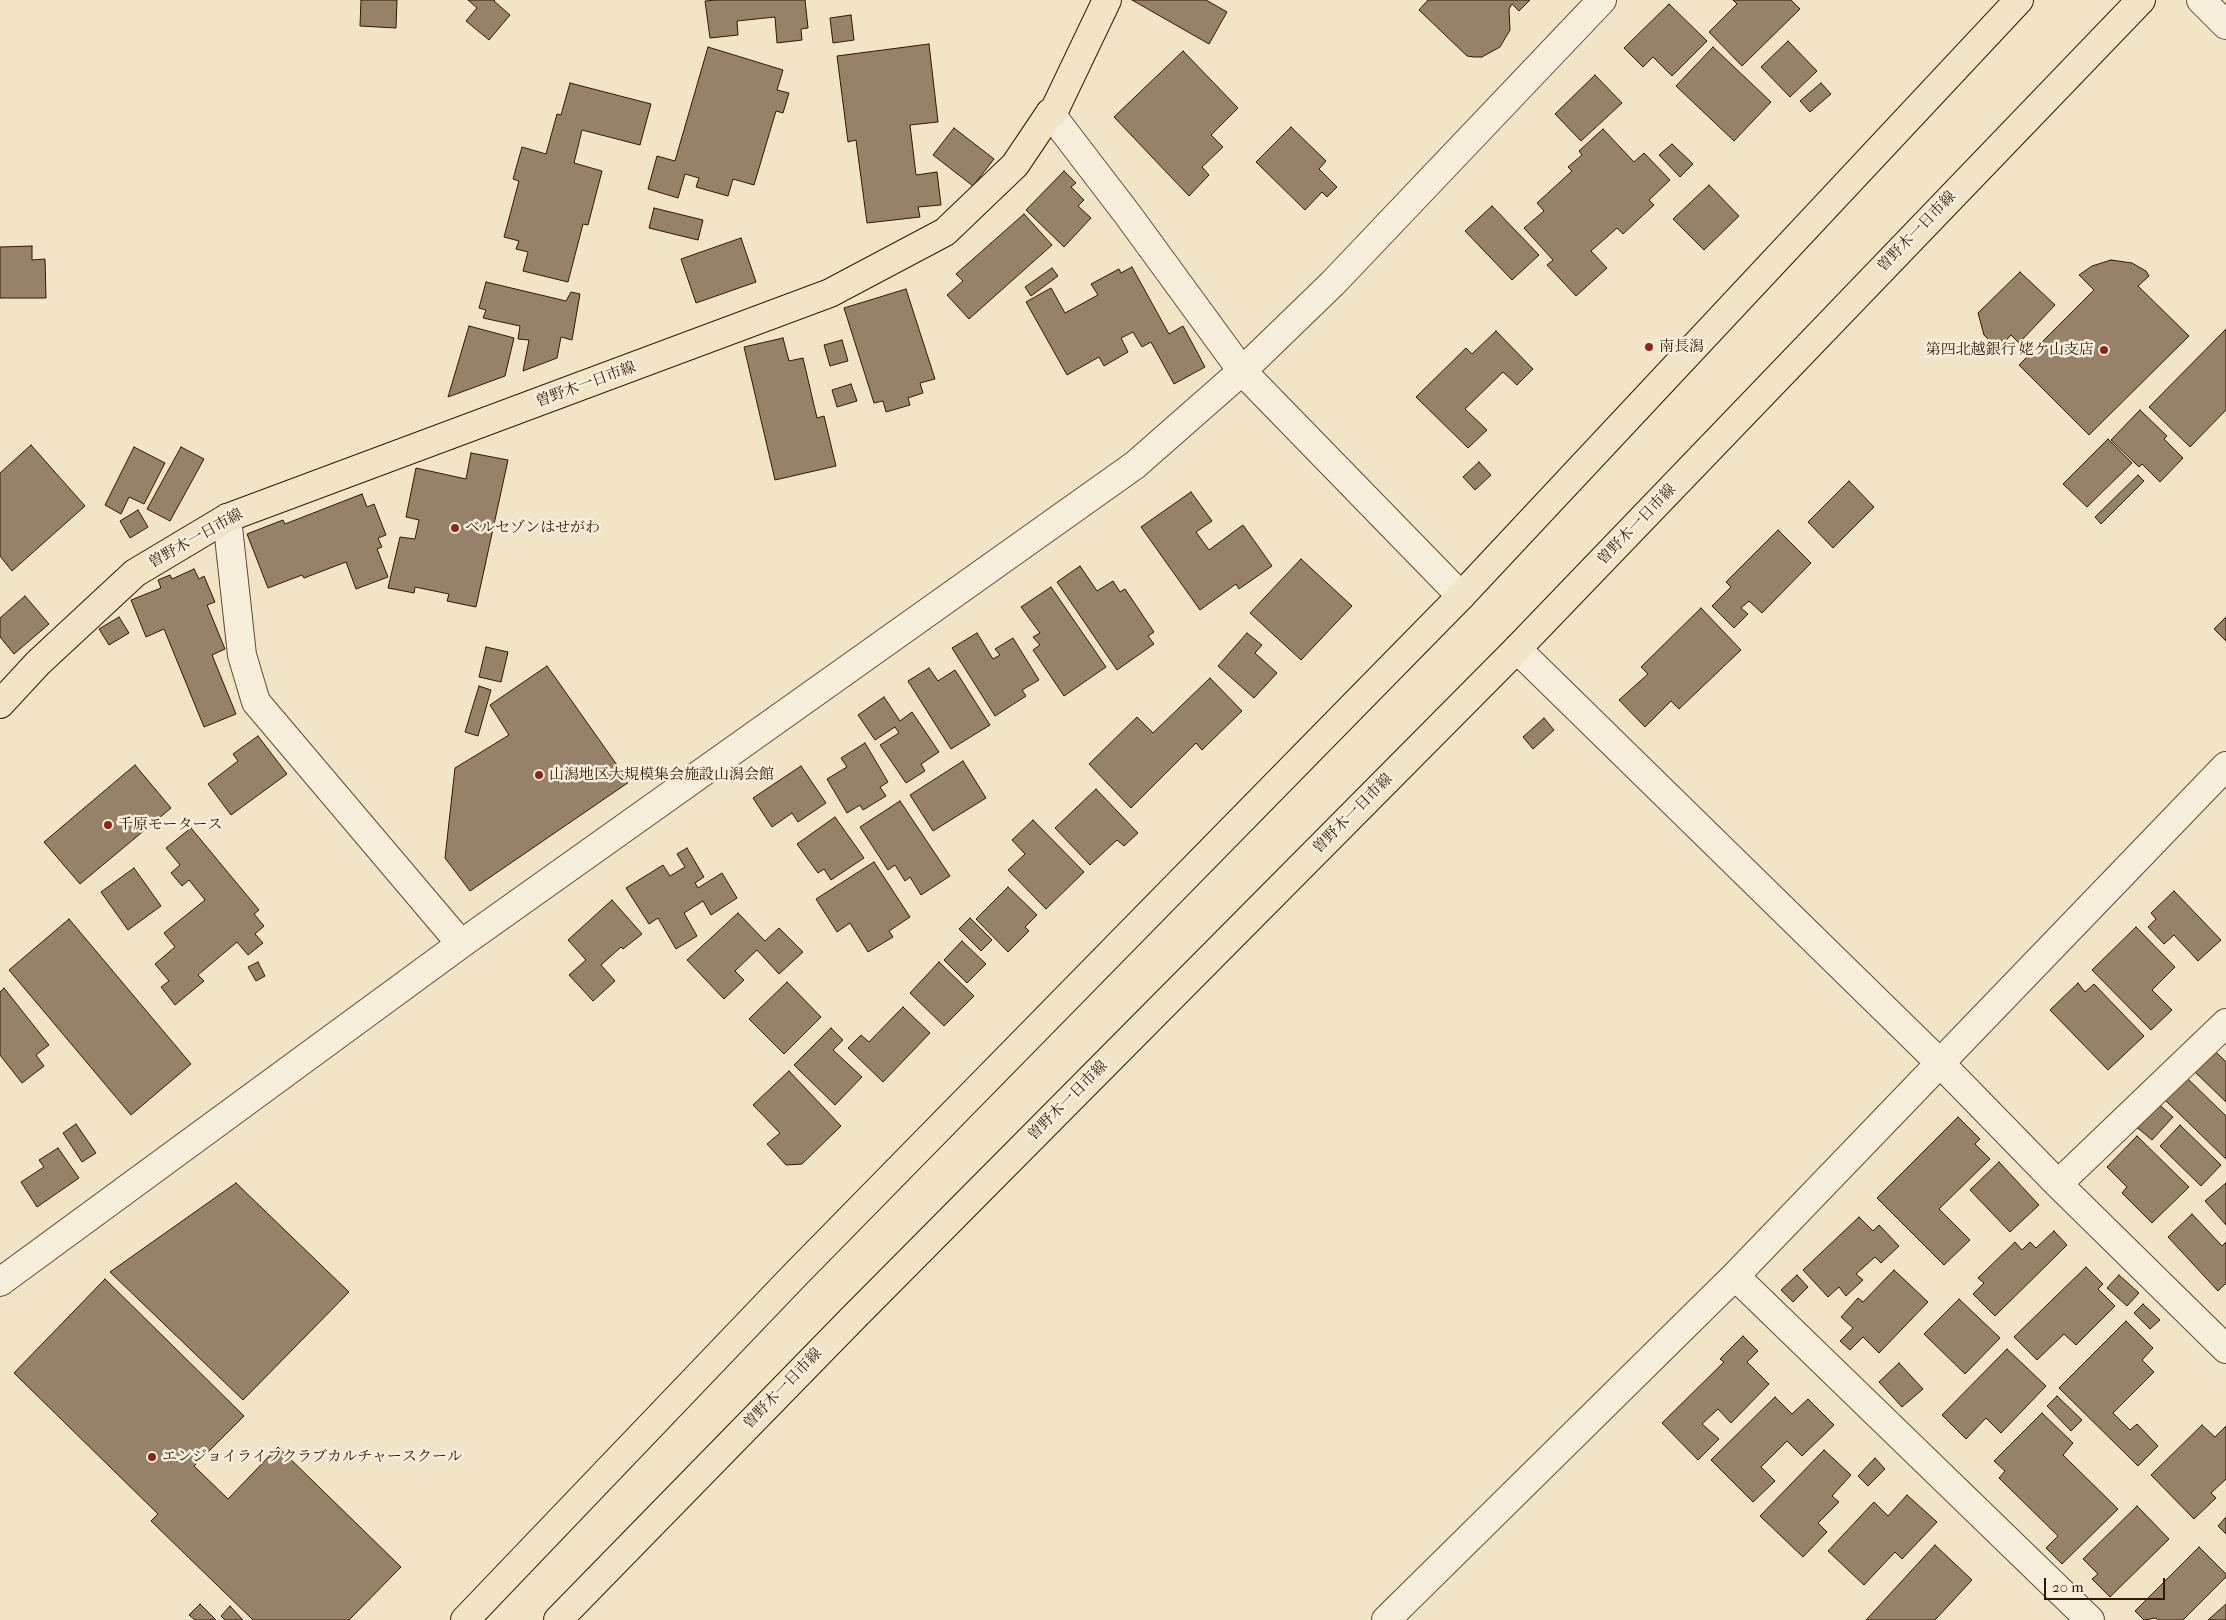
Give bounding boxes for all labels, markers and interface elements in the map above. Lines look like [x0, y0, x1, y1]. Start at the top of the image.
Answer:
street label: 曽野木一日市線 [1874, 188, 1960, 276]
place label: 南長潟 [1659, 338, 1704, 356]
marker: 南長潟 [1643, 341, 1655, 353]
place label: 第四北越銀行 姥ケ山支店 [1926, 341, 2094, 359]
marker: 第四北越銀行 姥ケ山支店 [2098, 344, 2110, 356]
street label: 曽野木一日市線 [534, 359, 638, 411]
street label: 曽野木一日市線 [1594, 481, 1680, 569]
street label: 曽野木一日市線 [146, 506, 246, 572]
place label: ベルセゾンはせがわ [465, 519, 600, 537]
marker: ベルセゾンはせがわ [449, 522, 461, 534]
place label: 山潟地区大規模集会施設山潟会館 [549, 766, 774, 784]
marker: 山潟地区大規模集会施設山潟会館 [533, 769, 545, 781]
street label: 曽野木一日市線 [1310, 771, 1396, 857]
place label: 千原モータース [118, 816, 222, 834]
marker: 千原モータース [102, 819, 114, 831]
street label: 曽野木一日市線 [1025, 1058, 1111, 1144]
street label: 曽野木一日市線 [740, 1345, 826, 1433]
place label: エンジョイライフクラブカルチャースクール [162, 1448, 462, 1466]
marker: エンジョイライフクラブカルチャースクール [146, 1451, 158, 1463]
scale bar [2046, 1568, 2167, 1600]
text: 20 m [2052, 1578, 2084, 1596]

